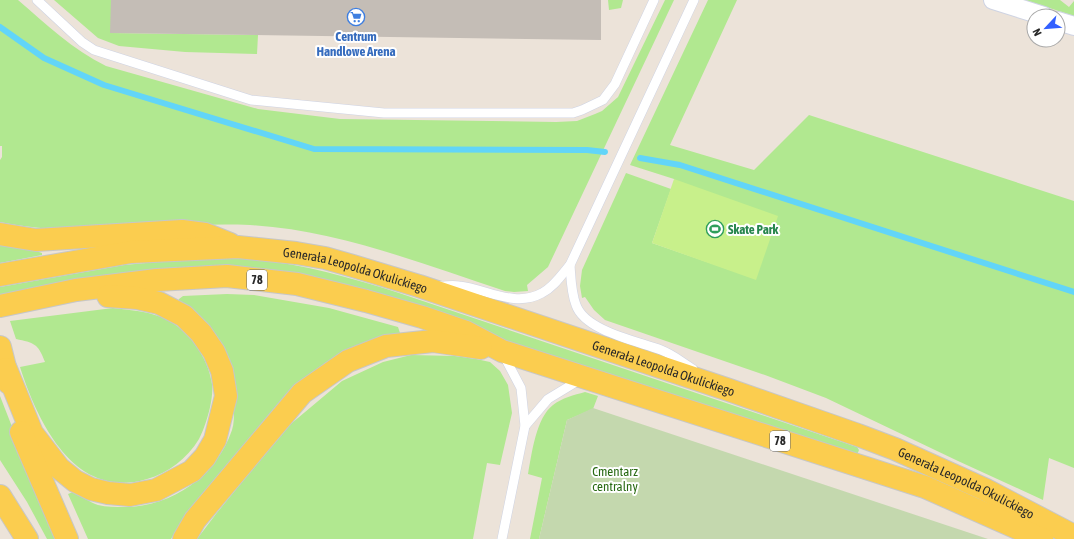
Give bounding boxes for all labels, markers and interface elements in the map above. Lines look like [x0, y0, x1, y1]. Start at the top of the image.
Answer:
supermarket icon: Centrum Handlowe Arena [346, 7, 366, 27]
north arrow [1026, 8, 1066, 48]
text: N [1030, 27, 1044, 38]
place label: Centrum Handlowe Arena [316, 29, 396, 59]
sports icon: Skate Park [705, 219, 725, 239]
place label: Skate Park [728, 222, 779, 237]
street label: Generała Leopolda Okulickiego [282, 245, 429, 296]
road number: 78 [247, 270, 267, 290]
street label: Generała Leopolda Okulickiego [590, 338, 737, 399]
road number: 78 [770, 431, 790, 451]
street label: Generała Leopolda Okulickiego [896, 444, 1037, 522]
park label: Cmentarz centralny [592, 464, 638, 494]

